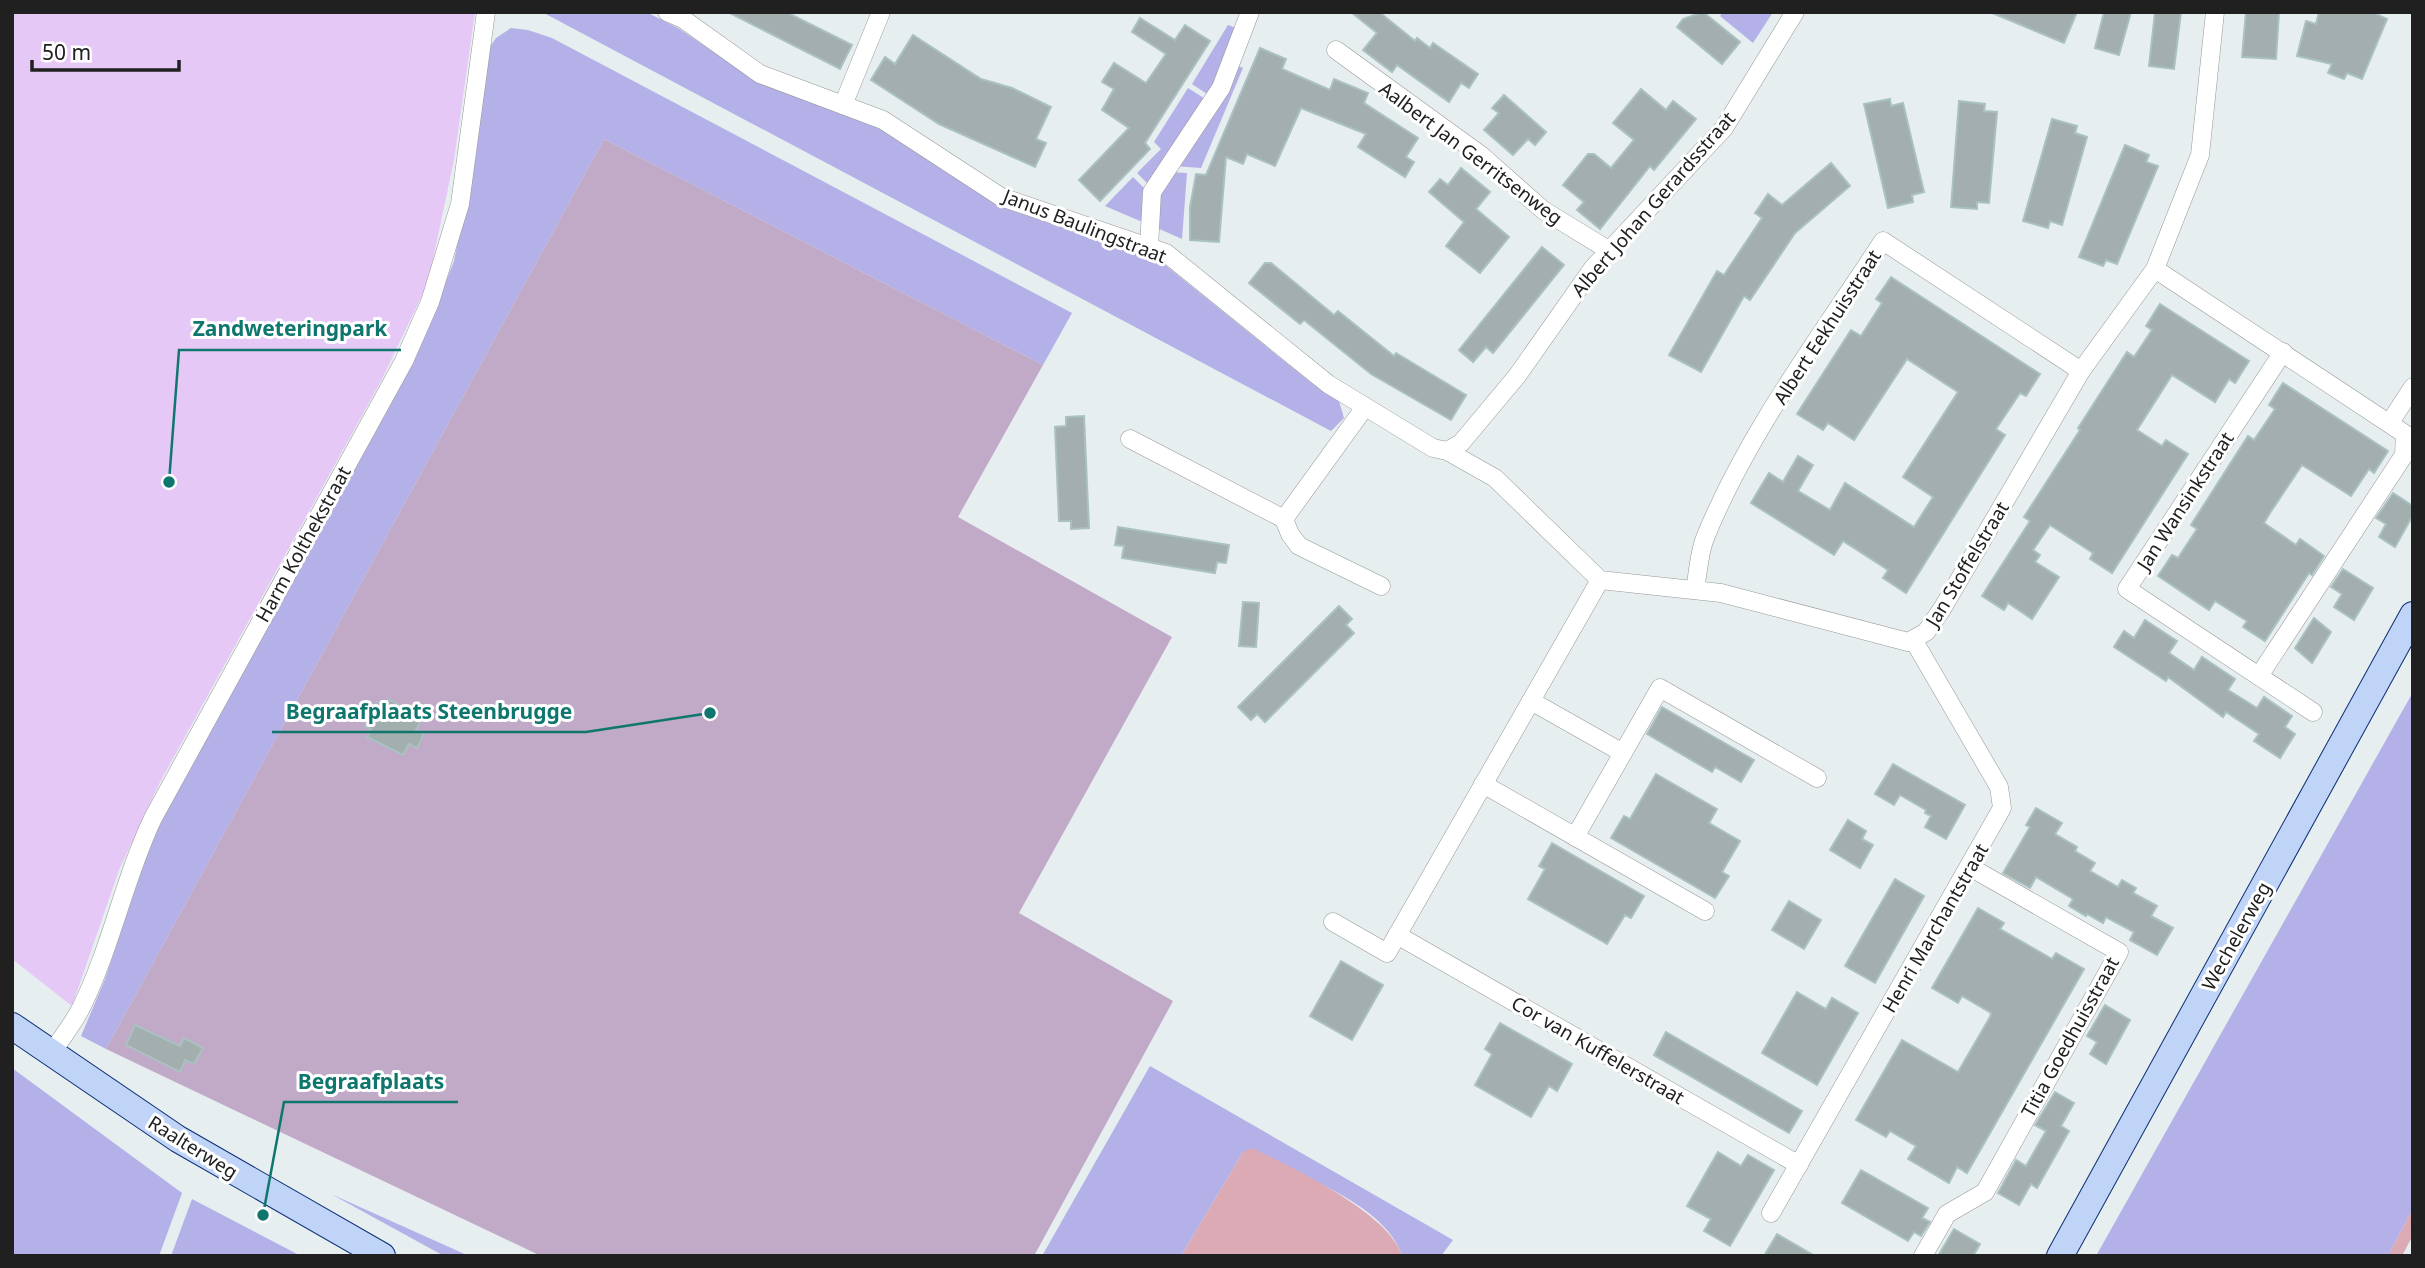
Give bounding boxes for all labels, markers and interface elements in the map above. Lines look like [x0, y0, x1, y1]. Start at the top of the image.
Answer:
scale bar [32, 28, 178, 72]
text: 50 m [42, 38, 91, 66]
street label: Aalbert Jan Gerritsenweg [1374, 75, 1568, 231]
street label: Albert Johan Gerardsstraat [1565, 106, 1741, 302]
street label: Janus Baulingstraat [998, 182, 1171, 269]
street label: Albert Eekhuisstraat [1767, 244, 1887, 409]
callout: Zandweteringpark [179, 308, 401, 350]
text: Zandweteringpark [193, 314, 388, 342]
street label: Jan Wansinkstraat [2130, 427, 2239, 577]
street label: Harm Kolthekstraat [249, 461, 357, 627]
street label: Jan Stoffelstraat [1918, 496, 2015, 633]
callout: Begraafplaats Steenbrugge [272, 690, 586, 732]
text: Begraafplaats Steenbrugge [286, 697, 572, 725]
street label: Henri Marchantstraat [1876, 839, 1994, 1017]
street label: Wechelerweg [2195, 877, 2277, 995]
street label: Titia Goedhuisstraat [2015, 952, 2125, 1122]
street label: Cor van Kuffelerstraat [1507, 990, 1689, 1110]
callout: Begraafplaats [284, 1060, 458, 1102]
text: Begraafplaats [298, 1067, 444, 1095]
street label: Raalterweg [143, 1109, 243, 1185]

